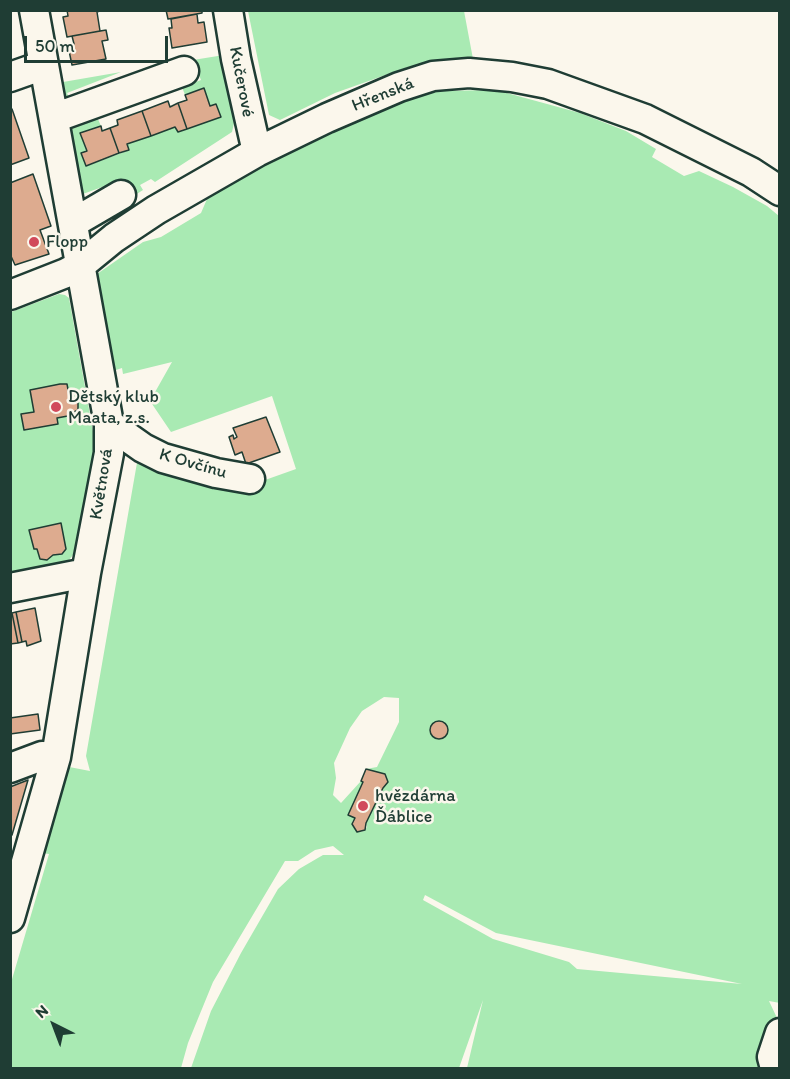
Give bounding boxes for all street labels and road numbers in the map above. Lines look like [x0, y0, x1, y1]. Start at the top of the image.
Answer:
street label: Kučerové [224, 45, 258, 119]
street label: Hřenská [349, 73, 417, 117]
street label: K Ovčínu [157, 444, 229, 484]
street label: Květnová [86, 447, 118, 521]

